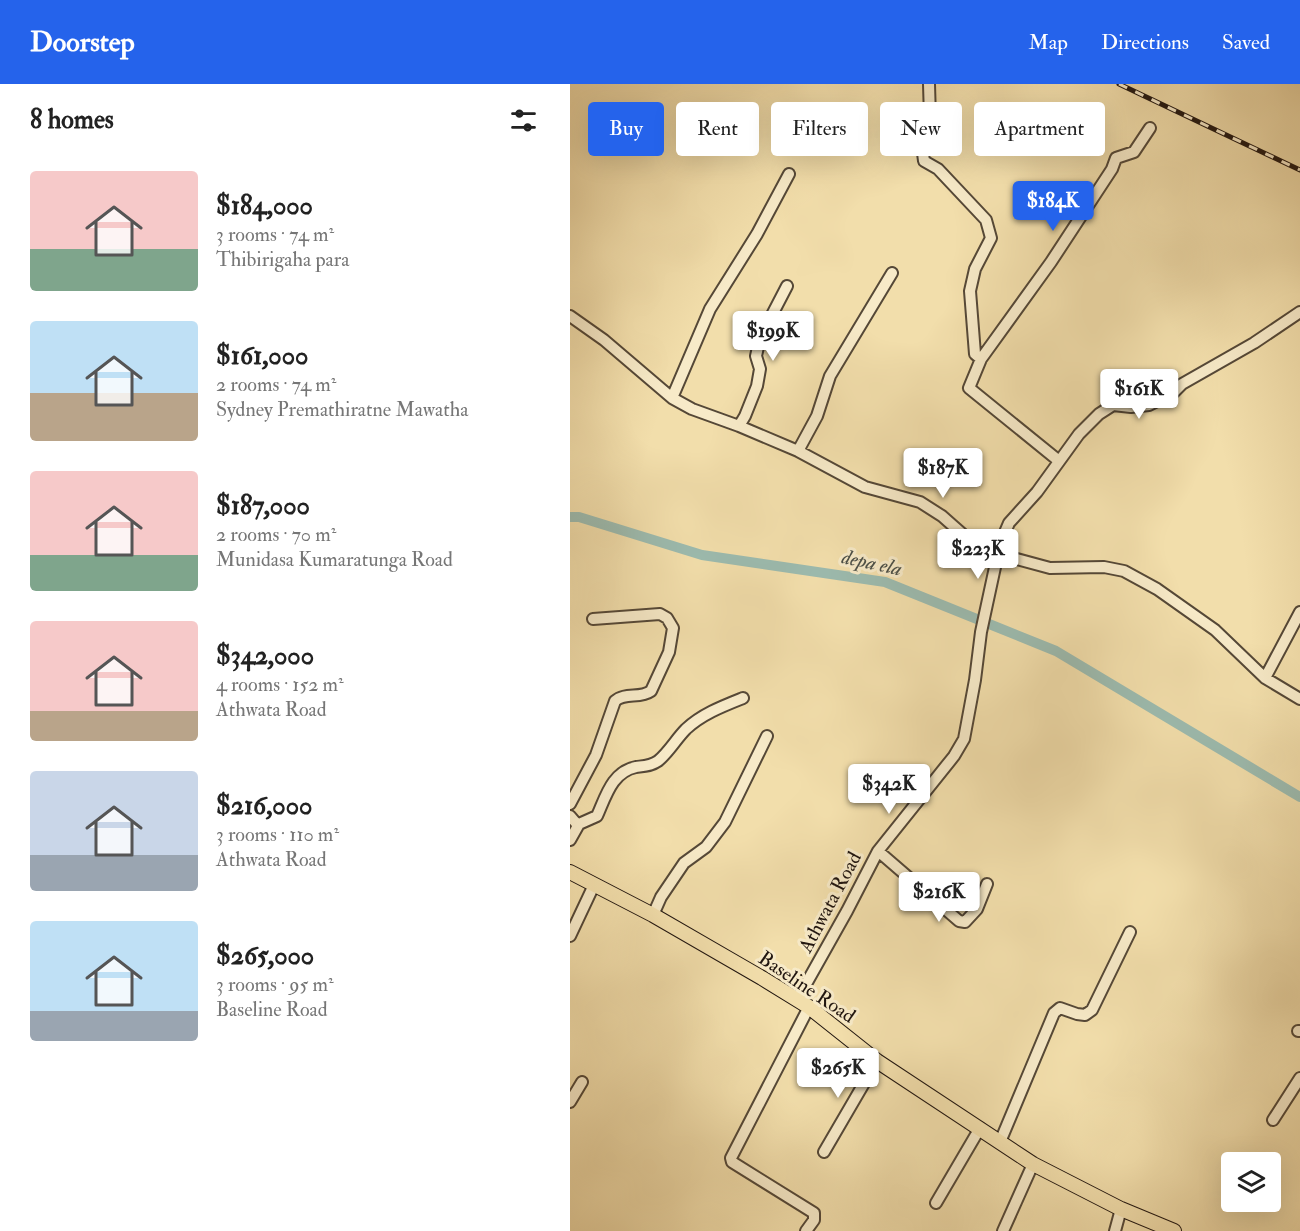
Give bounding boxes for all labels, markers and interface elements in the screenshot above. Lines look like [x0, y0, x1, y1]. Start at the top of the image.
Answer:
text: Doorstep [30, 25, 135, 60]
text: Map [1028, 29, 1068, 56]
text: Directions [1101, 29, 1189, 56]
text: Saved [1222, 29, 1270, 56]
chip: Buy [588, 102, 664, 156]
chip: Rent [676, 102, 759, 156]
chip: Filters [771, 102, 868, 156]
chip: New [880, 102, 962, 156]
chip: Apartment [974, 102, 1105, 156]
text: 8 homes [30, 104, 114, 136]
icon: filters [507, 104, 540, 137]
pin: $184K [1011, 181, 1095, 232]
text: $184K [1027, 188, 1079, 213]
text: $184,000 [216, 190, 313, 222]
icon: home [78, 195, 150, 267]
text: 3 rooms · 74 m² [216, 222, 334, 247]
text: Thibirigaha para [216, 247, 349, 272]
pin: $199K [731, 311, 815, 362]
text: $199K [747, 318, 799, 343]
text: $161,000 [216, 340, 308, 372]
icon: home [78, 345, 150, 417]
pin: $161K [1097, 369, 1181, 420]
text: 2 rooms · 74 m² [216, 372, 337, 397]
text: $161K [1114, 376, 1164, 401]
text: Sydney Premathiratne Mawatha [216, 397, 468, 422]
pin: $187K [901, 448, 985, 499]
text: $187K [917, 455, 969, 480]
text: $187,000 [216, 490, 310, 522]
icon: home [78, 495, 150, 567]
text: 2 rooms · 70 m² [216, 522, 336, 547]
pin: $223K [936, 529, 1020, 580]
text: $223K [951, 536, 1005, 561]
water label: depa ela [839, 543, 905, 583]
text: Munidasa Kumaratunga Road [216, 547, 453, 572]
text: $342,000 [216, 640, 314, 672]
icon: home [78, 645, 150, 717]
text: 4 rooms · 152 m² [216, 672, 344, 697]
text: Athwata Road [216, 697, 327, 722]
pin: $342K [847, 764, 931, 815]
text: $342K [862, 771, 916, 796]
text: $216,000 [216, 790, 312, 822]
icon: home [78, 795, 150, 867]
text: 3 rooms · 110 m² [216, 822, 339, 847]
text: Athwata Road [216, 847, 327, 872]
street label: Athwata Road [793, 847, 867, 958]
pin: $216K [897, 872, 981, 923]
text: $216K [913, 879, 965, 904]
text: $265,000 [216, 940, 314, 972]
icon: home [78, 945, 150, 1017]
street label: Baseline Road [754, 945, 860, 1029]
text: 3 rooms · 95 m² [216, 972, 334, 997]
text: Baseline Road [216, 997, 328, 1022]
pin: $265K [796, 1048, 880, 1099]
text: $265K [811, 1055, 865, 1080]
map controls [1221, 1152, 1281, 1212]
button: layers [1221, 1152, 1281, 1212]

